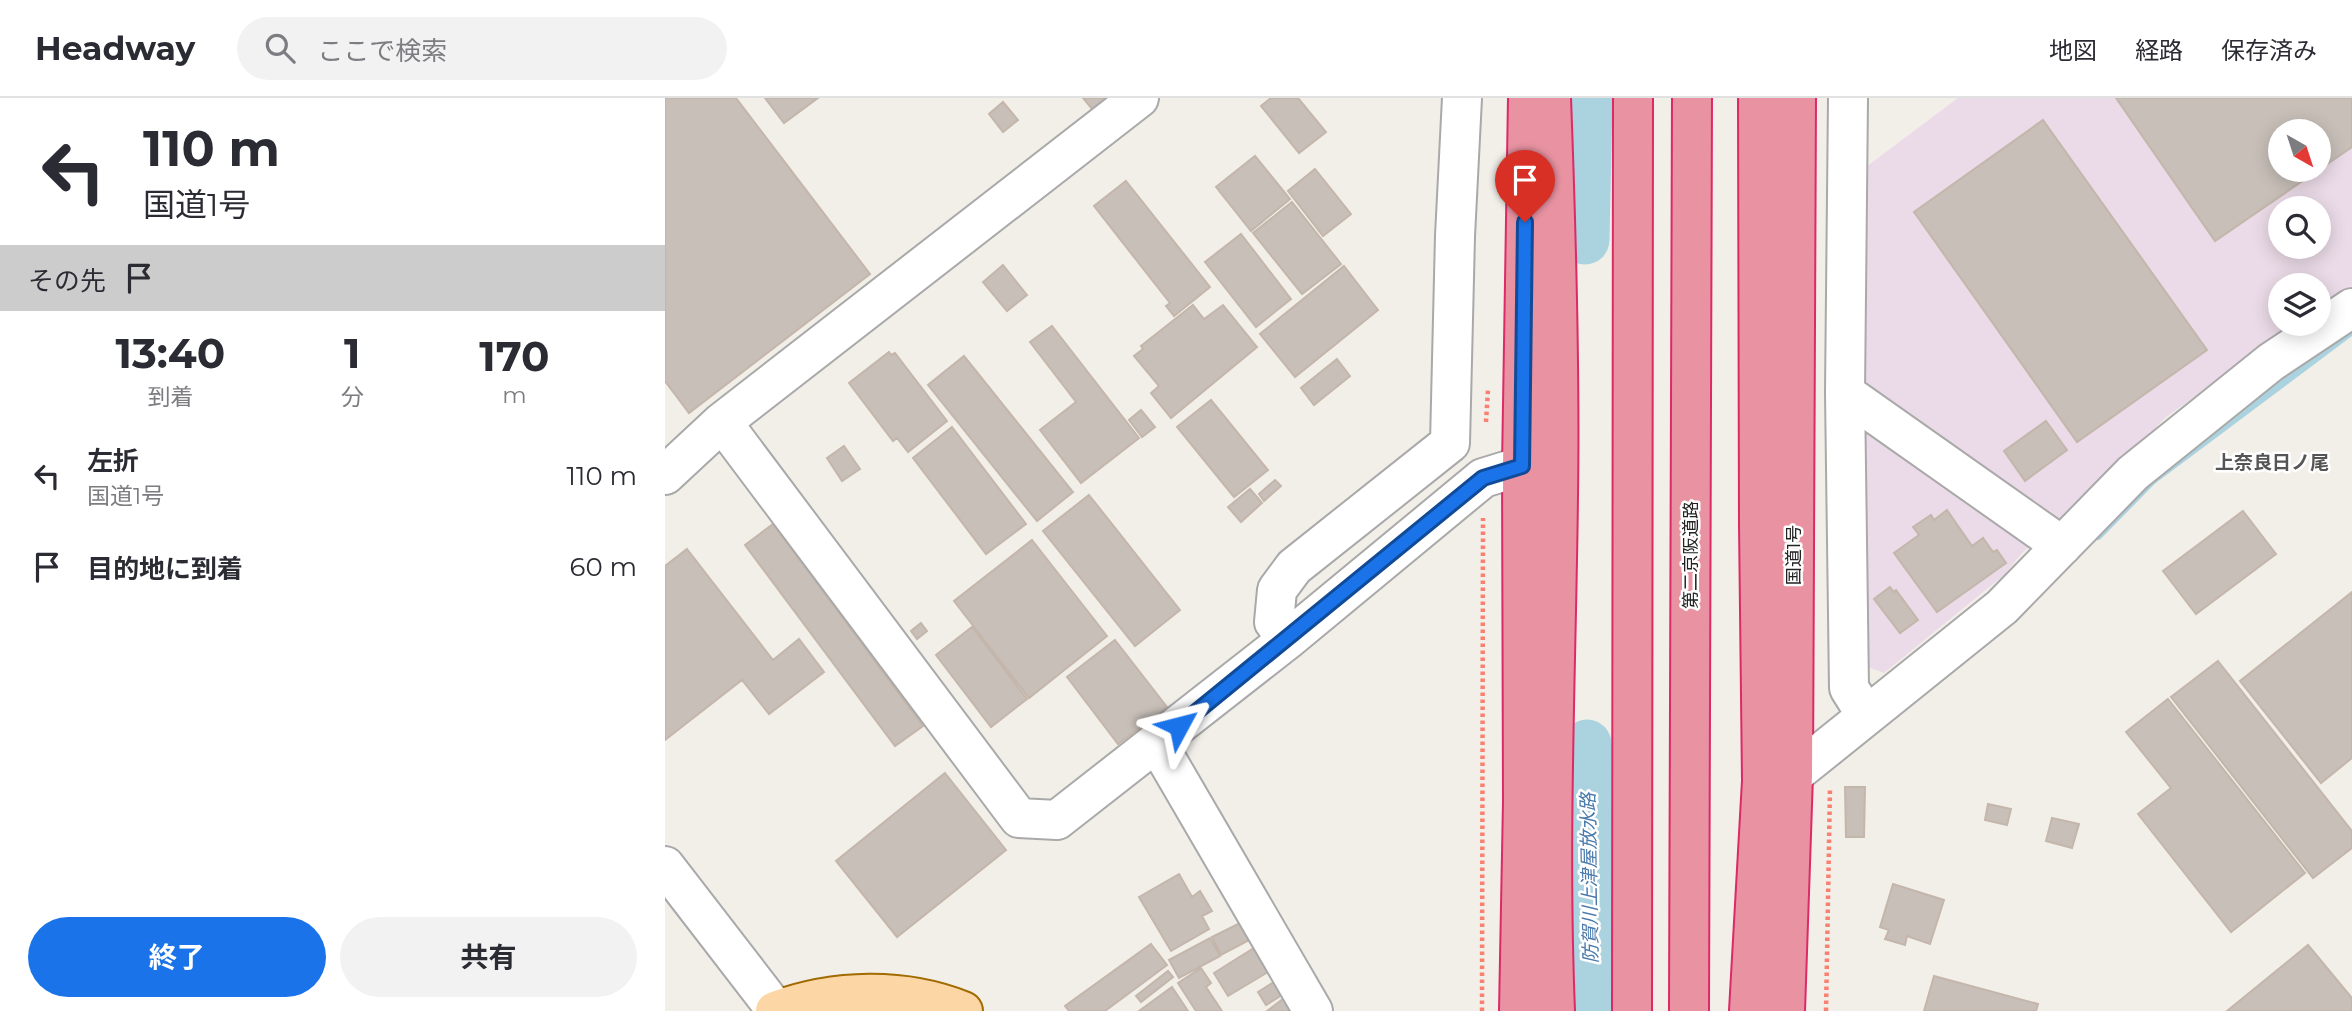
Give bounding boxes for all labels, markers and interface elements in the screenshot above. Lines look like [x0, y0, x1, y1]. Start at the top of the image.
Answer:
search box [237, 17, 727, 80]
text: Headway [35, 28, 195, 68]
icon: search [261, 29, 299, 67]
text: ここで検索 [317, 35, 447, 67]
text: 地図 [2049, 36, 2097, 65]
text: 経路 [2135, 36, 2183, 65]
text: 保存済み [2221, 36, 2317, 65]
text: 110 m [143, 119, 280, 178]
north arrow [2268, 119, 2331, 182]
map controls [2268, 119, 2331, 336]
icon: left [28, 126, 119, 217]
pin [1495, 150, 1555, 222]
icon: arrive [1506, 161, 1544, 199]
text: 国道1号 [143, 185, 251, 224]
button: search [2268, 196, 2331, 259]
icon: arrive [120, 259, 158, 297]
text: その先 [28, 265, 106, 297]
button: layers [2268, 273, 2331, 336]
text: 13:40 [116, 327, 225, 379]
text: 1 [344, 327, 361, 379]
text: 170 [479, 330, 549, 382]
text: m [502, 381, 527, 409]
text: 到着 [147, 383, 193, 411]
text: 分 [341, 383, 364, 411]
text: 左折 [87, 445, 139, 477]
district label: 上奈良日ノ尾 [2215, 451, 2329, 474]
icon: left [28, 457, 66, 495]
text: 110 m [567, 460, 637, 492]
text: 国道1号 [87, 482, 164, 510]
street label: 第二京阪道路 [1680, 501, 1702, 609]
street label: 国道1号 [1783, 525, 1805, 585]
icon: arrive [28, 548, 66, 586]
text: 60 m [570, 551, 637, 583]
text: 目的地に到着 [87, 553, 243, 585]
position arrow [1142, 689, 1216, 763]
water label: 防賀川上津屋放水路 [1576, 790, 1602, 964]
button: 終了 [28, 917, 326, 997]
button: 共有 [340, 917, 637, 997]

